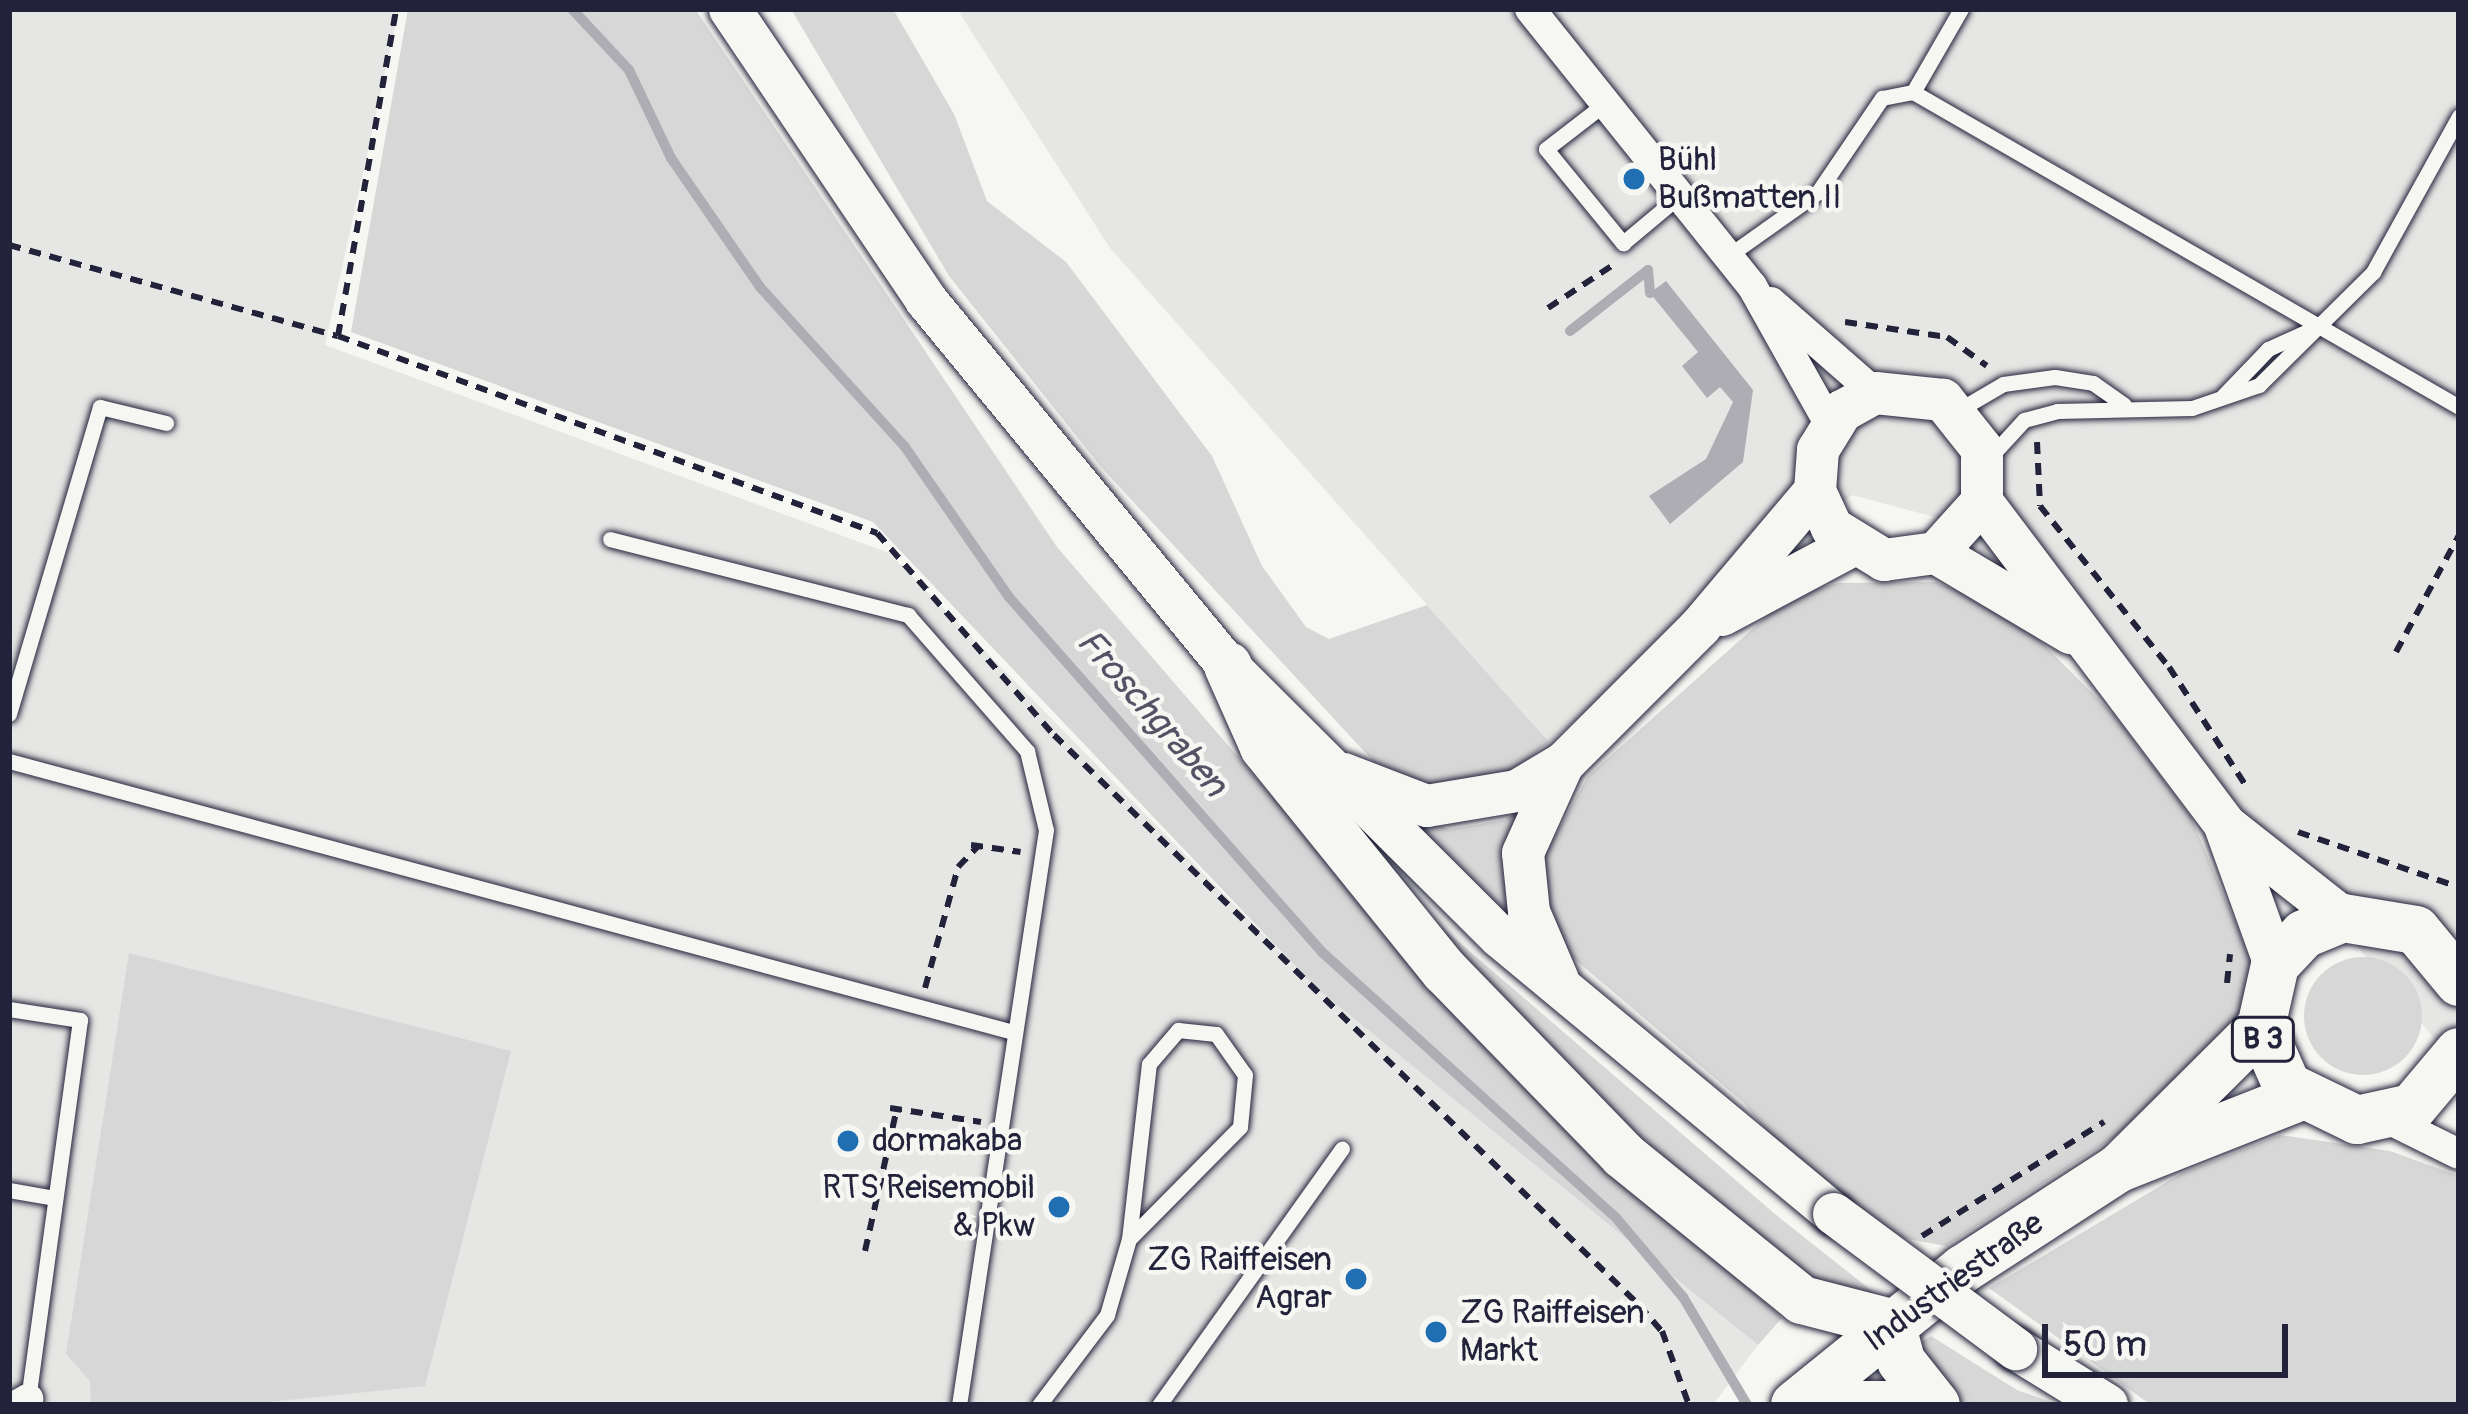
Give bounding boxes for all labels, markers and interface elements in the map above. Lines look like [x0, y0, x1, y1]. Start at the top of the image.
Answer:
place label: Bühl Bußmatten II [1658, 140, 1842, 218]
marker: Bühl Bußmatten II [1621, 166, 1647, 192]
water label: Froschgraben [1068, 621, 1236, 805]
road number: B 3 [2230, 1015, 2296, 1063]
place label: dormakaba [872, 1121, 1022, 1161]
marker: dormakaba [835, 1128, 861, 1154]
place label: RTS Reisemobil & Pkw [822, 1168, 1035, 1246]
marker: RTS Reisemobil & Pkw [1046, 1194, 1072, 1220]
street label: Industriestraße [1857, 1204, 2051, 1360]
place label: ZG Raiffeisen Agrar [1147, 1240, 1332, 1318]
marker: ZG Raiffeisen Agrar [1343, 1266, 1369, 1292]
place label: ZG Raiffeisen Markt [1460, 1293, 1645, 1371]
scale bar [2048, 1300, 2294, 1374]
marker: ZG Raiffeisen Markt [1423, 1319, 1449, 1345]
text: 50 m [2063, 1322, 2147, 1367]

